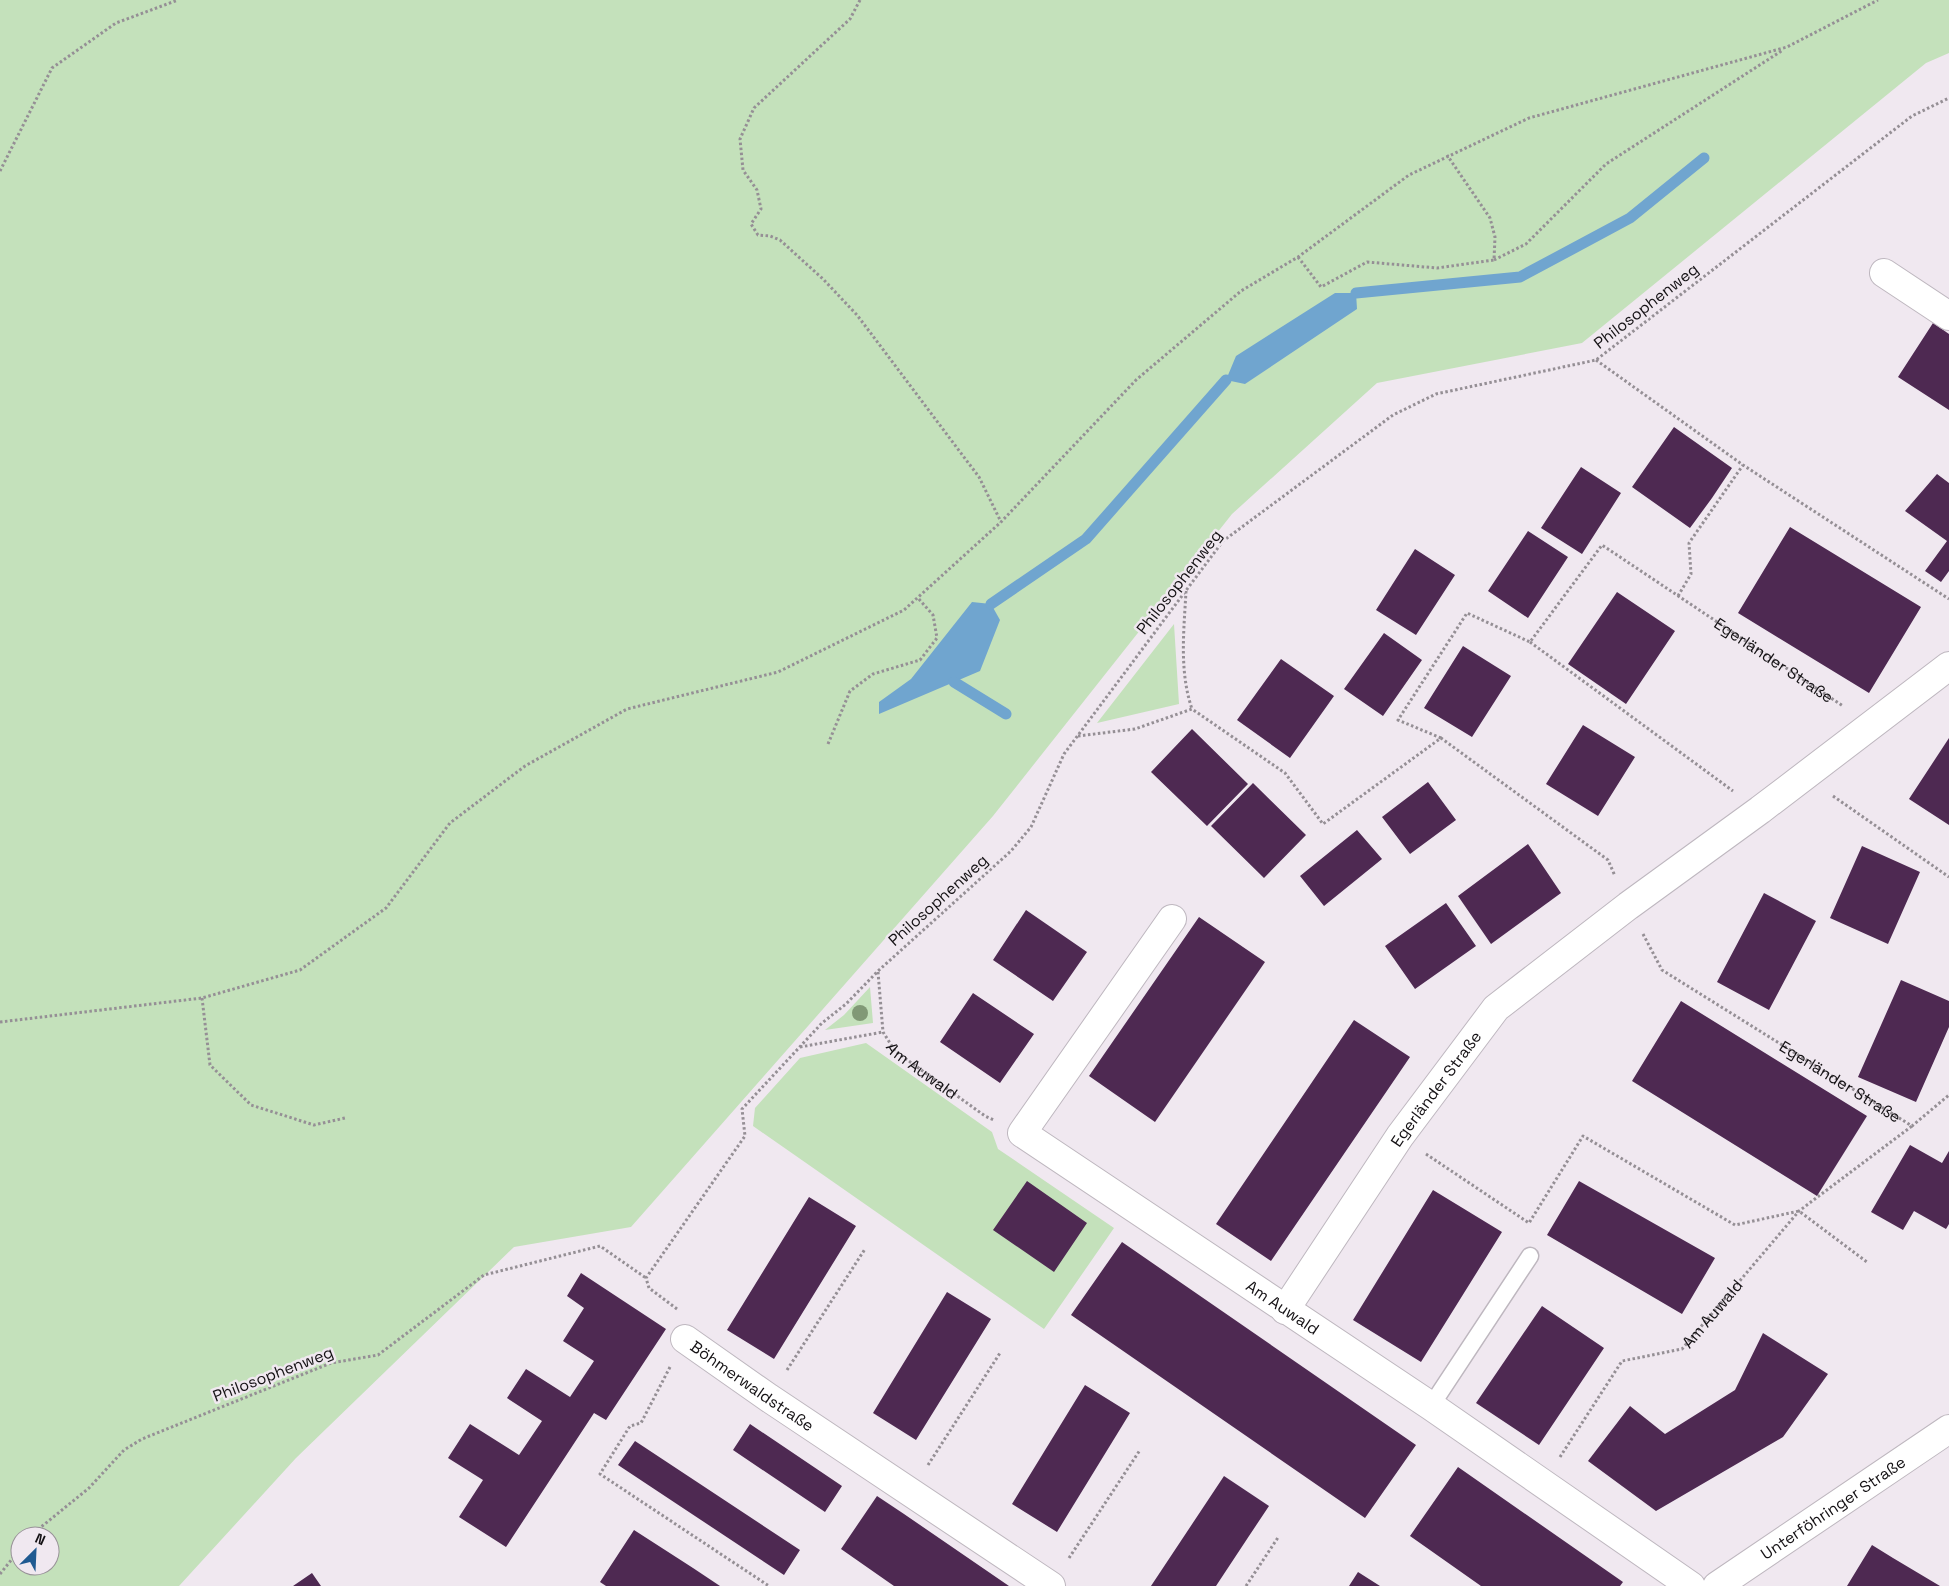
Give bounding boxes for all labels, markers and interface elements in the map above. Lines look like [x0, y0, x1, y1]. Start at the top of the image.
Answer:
street label: Philosophenweg [1589, 259, 1703, 353]
street label: Philosophenweg [1132, 525, 1226, 639]
street label: Egerländer Straße [1710, 612, 1838, 707]
street label: Philosophenweg [884, 850, 992, 950]
street label: Egerländer Straße [1386, 1026, 1486, 1150]
street label: Egerländer Straße [1776, 1036, 1905, 1127]
street label: Am Auwald [882, 1038, 962, 1104]
street label: Am Auwald [1242, 1275, 1324, 1339]
street label: Am Auwald [1677, 1275, 1747, 1352]
street label: Böhmerwaldstraße [686, 1336, 818, 1436]
street label: Philosophenweg [210, 1341, 336, 1407]
street label: Unterföhringer Straße [1756, 1451, 1910, 1564]
north arrow [10, 1526, 60, 1576]
text: N [32, 1529, 48, 1549]

